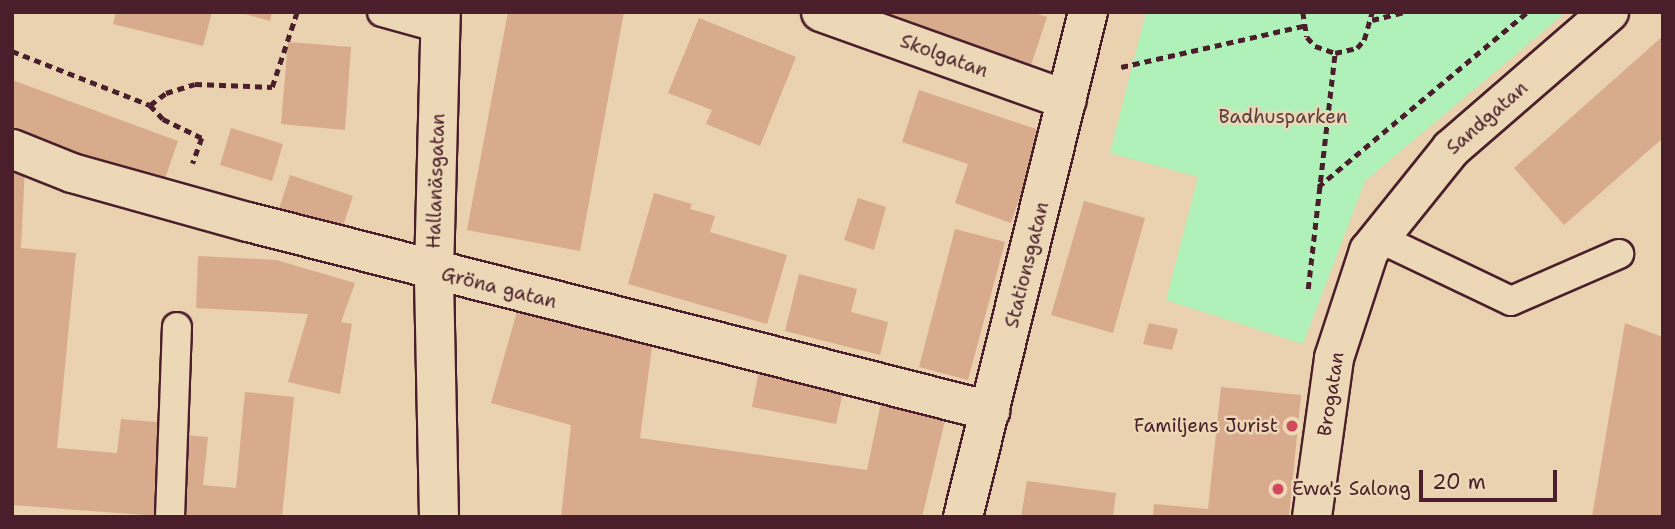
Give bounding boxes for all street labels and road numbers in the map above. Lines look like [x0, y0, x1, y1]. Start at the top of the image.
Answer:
street label: Skolgatan [897, 30, 991, 82]
street label: Sandgatan [1442, 77, 1532, 159]
street label: Hallanäsgatan [422, 113, 450, 249]
street label: Stationsgatan [1000, 200, 1054, 330]
street label: Gröna gatan [439, 263, 559, 313]
street label: Brogatan [1313, 350, 1349, 438]

